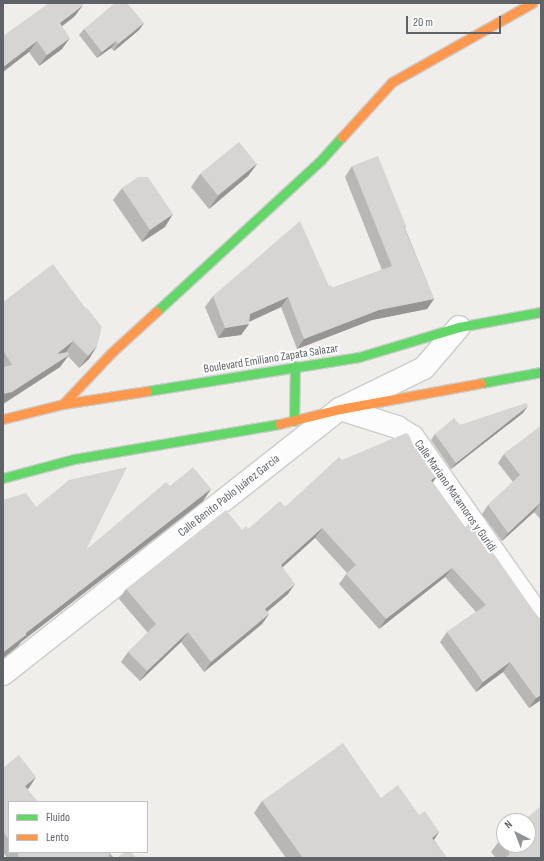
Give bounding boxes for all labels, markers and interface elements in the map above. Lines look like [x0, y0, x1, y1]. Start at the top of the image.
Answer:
scale bar [408, 8, 503, 34]
text: 20 m [413, 15, 433, 30]
street label: Boulevard Emiliano Zapata Salazar [203, 341, 339, 377]
street label: Calle Mariano Matamoros y Guridi [411, 437, 499, 555]
street label: Calle Benito Pablo Juárez García [175, 452, 283, 540]
legend [8, 801, 148, 853]
text: Fluido [46, 810, 70, 825]
north arrow [496, 813, 536, 853]
text: N [502, 818, 515, 831]
text: Lento [46, 830, 69, 845]

